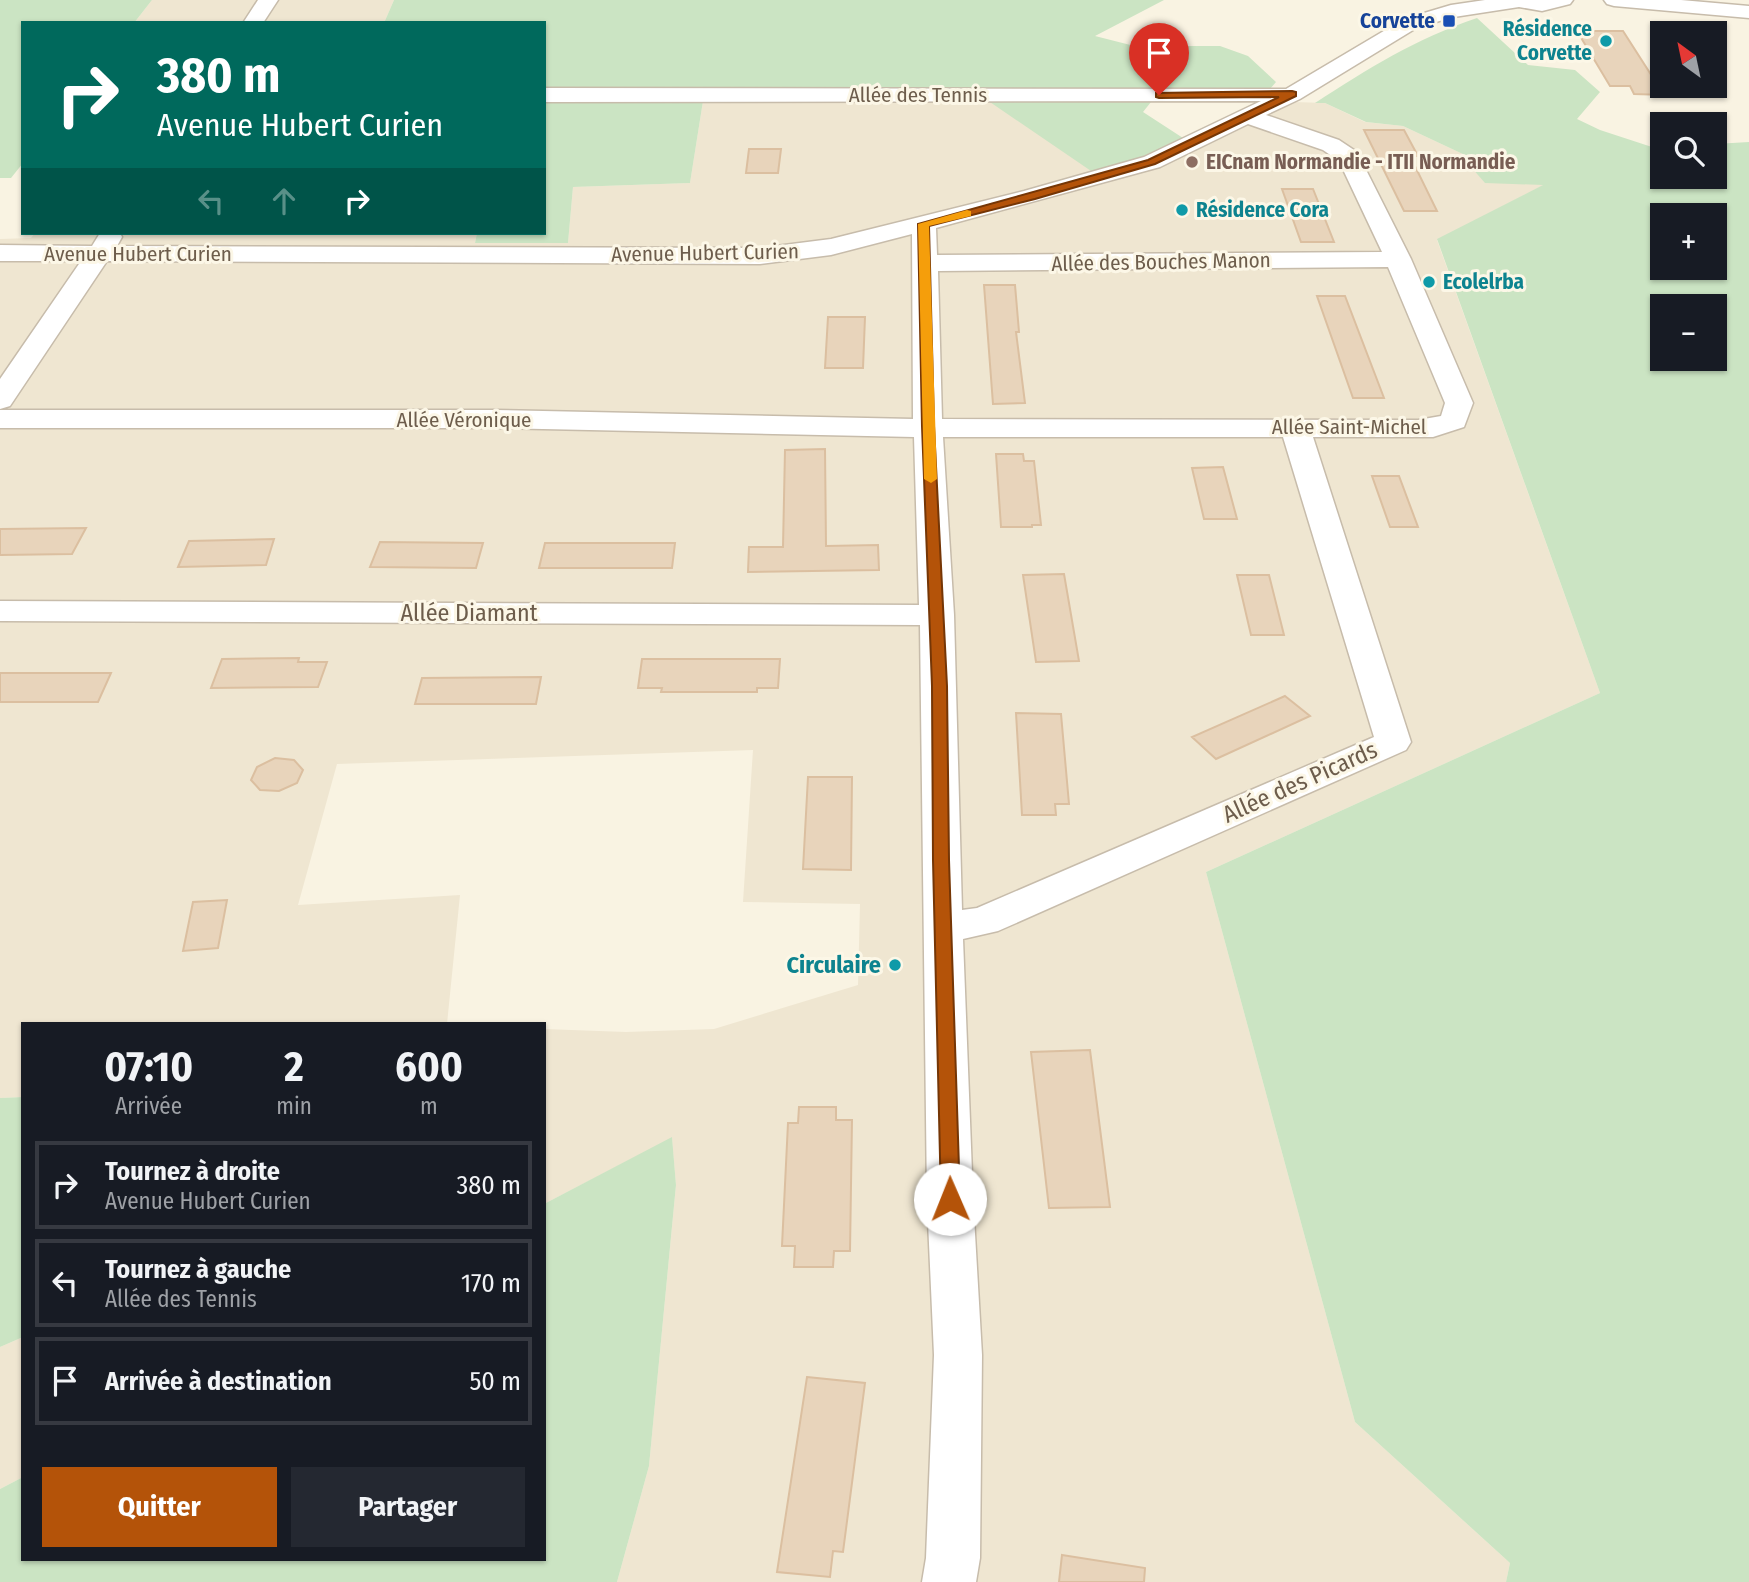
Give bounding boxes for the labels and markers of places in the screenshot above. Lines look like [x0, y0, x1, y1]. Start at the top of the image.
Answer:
place label: Corvette [1360, 8, 1435, 34]
marker: Corvette [1441, 13, 1457, 29]
place label: Résidence Corvette [1503, 16, 1592, 66]
pin [1129, 23, 1189, 95]
marker: Résidence Corvette [1598, 33, 1614, 49]
place label: EICnam Normandie - ITII Normandie [1206, 149, 1516, 175]
marker: EICnam Normandie - ITII Normandie [1184, 154, 1200, 170]
place label: Résidence Cora [1196, 197, 1329, 223]
marker: Résidence Cora [1174, 202, 1190, 218]
place label: Ecolelrba [1443, 269, 1524, 295]
marker: Ecolelrba [1421, 274, 1437, 290]
place label: Circulaire [787, 951, 881, 979]
marker: Circulaire [887, 957, 903, 973]

